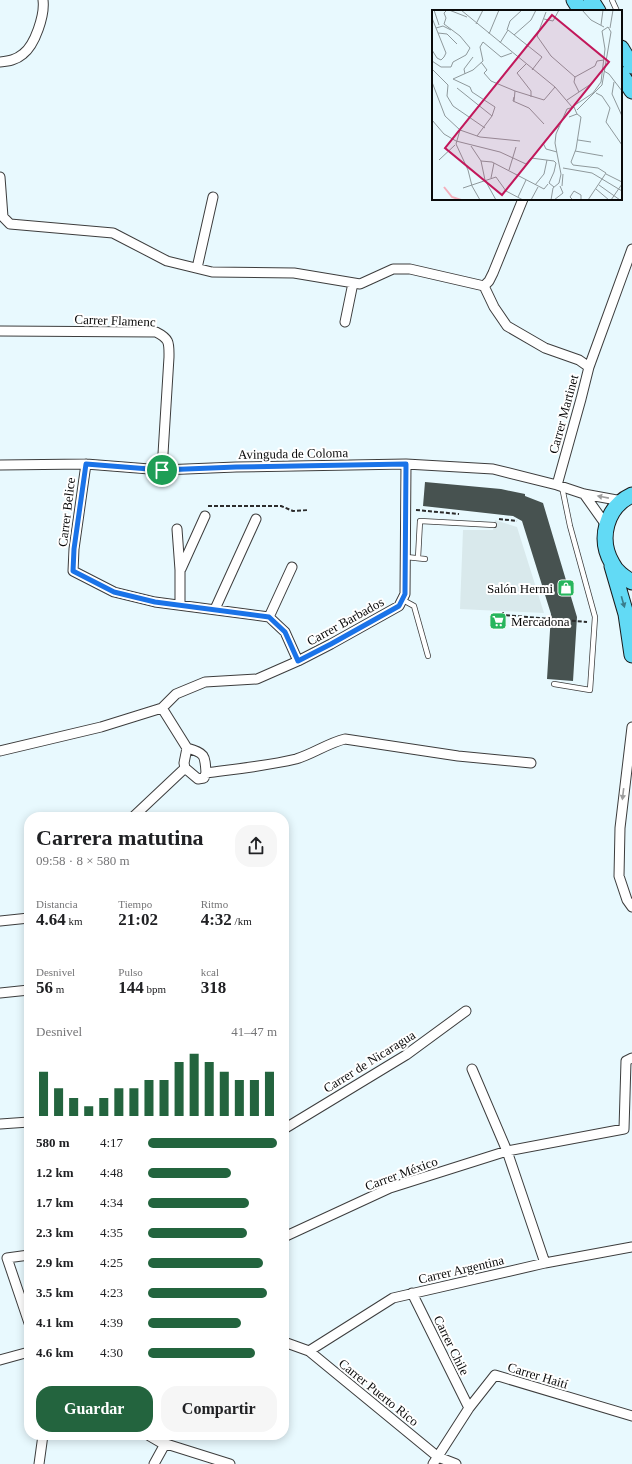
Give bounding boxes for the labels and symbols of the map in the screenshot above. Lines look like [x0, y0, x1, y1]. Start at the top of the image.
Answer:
inset map [432, 10, 622, 200]
street label: Carrer Flamenc [74, 312, 156, 329]
street label: Carrer Martinet [546, 373, 581, 455]
street label: Avinguda de Coloma [238, 445, 348, 462]
pin [145, 453, 179, 487]
street label: Carrer Belice [55, 476, 78, 548]
one-way arrow [597, 494, 609, 500]
shop icon: Salón Hermi [556, 578, 576, 598]
place label: Salón Hermi [487, 581, 553, 596]
street label: Carrer Barbados [304, 594, 386, 649]
one-way arrow [620, 596, 626, 608]
supermarket icon: Mercadona [488, 611, 508, 631]
place label: Mercadona [511, 614, 570, 629]
one-way arrow [620, 788, 627, 800]
street label: Carrer de Nicaragua [321, 1027, 418, 1096]
street label: Carrer México [363, 1153, 440, 1194]
street label: Carrer Argentina [417, 1252, 506, 1287]
street label: Carrer Chile [431, 1313, 473, 1378]
street label: Carrer Puerto Rico [336, 1356, 422, 1429]
street label: Carrer Haití [506, 1359, 570, 1392]

